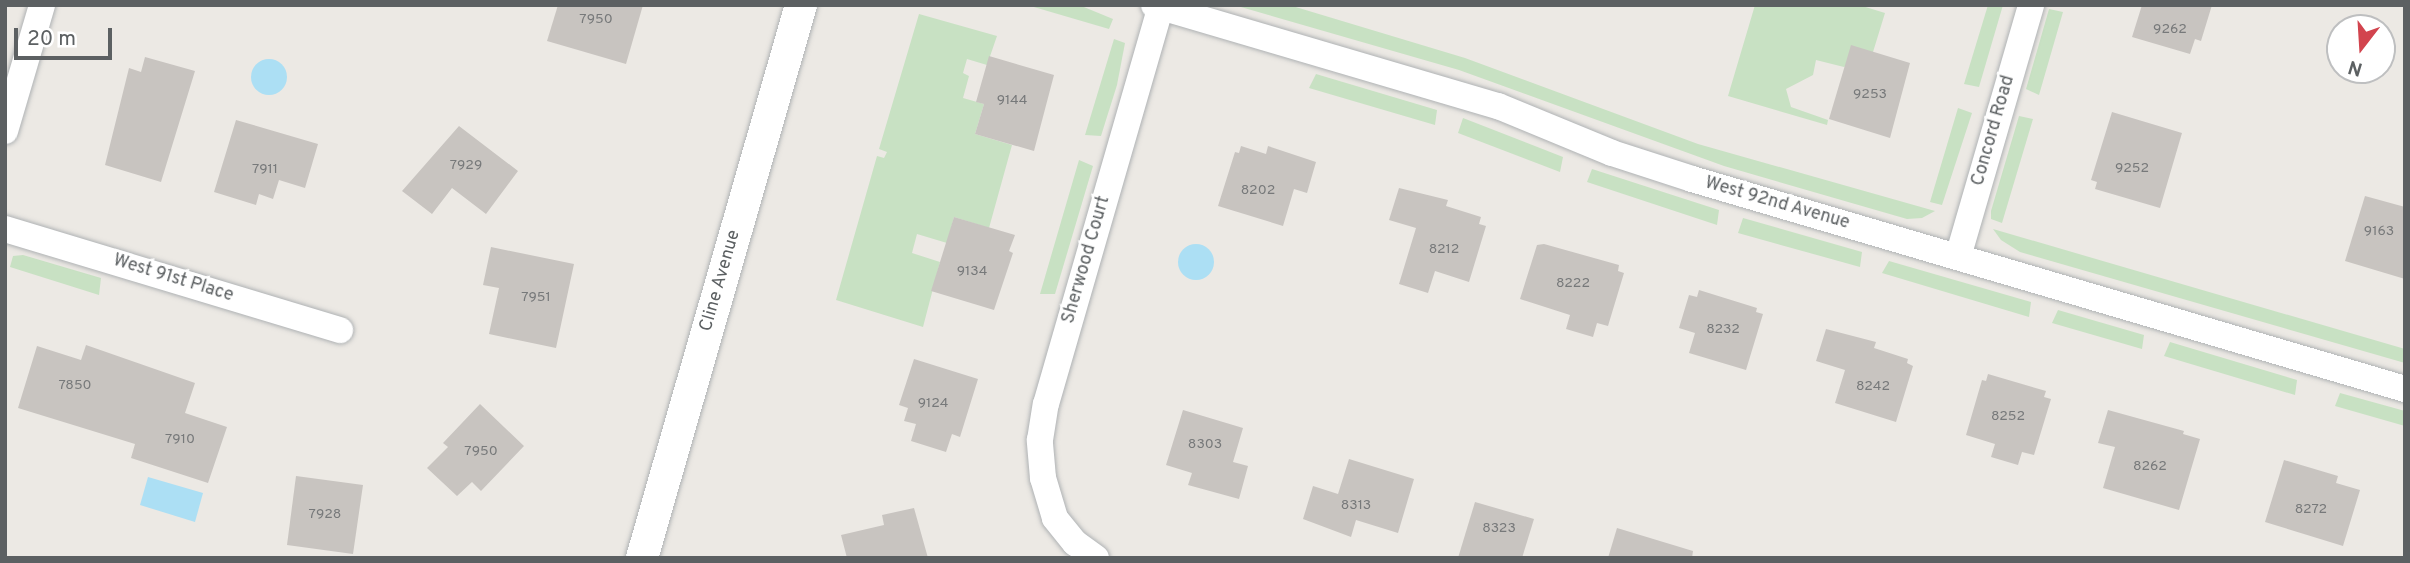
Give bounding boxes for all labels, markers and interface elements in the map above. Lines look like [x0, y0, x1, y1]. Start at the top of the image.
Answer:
house number: 7950 [579, 12, 613, 28]
scale bar [18, 14, 116, 58]
north arrow [2326, 14, 2396, 84]
house number: 9262 [2153, 22, 2187, 38]
text: 20 m [27, 26, 76, 53]
text: N [2345, 54, 2365, 81]
street label: Concord Road [1968, 73, 2020, 189]
house number: 9253 [1853, 87, 1887, 103]
house number: 9144 [997, 93, 1027, 109]
house number: 7929 [450, 158, 482, 174]
house number: 9252 [2115, 161, 2149, 177]
house number: 7911 [252, 162, 278, 178]
street label: West 92nd Avenue [1702, 173, 1852, 235]
house number: 8202 [1241, 183, 1275, 199]
street label: Sherwood Court [1058, 194, 1116, 326]
house number: 9163 [2364, 224, 2394, 240]
street label: Cline Avenue [696, 227, 746, 335]
house number: 8212 [1429, 242, 1459, 258]
street label: West 91st Place [110, 250, 236, 308]
house number: 9134 [957, 264, 987, 280]
house number: 8222 [1556, 276, 1590, 292]
house number: 7951 [521, 290, 551, 306]
house number: 8232 [1706, 322, 1740, 338]
house number: 7850 [58, 378, 92, 394]
house number: 8242 [1856, 379, 1890, 395]
house number: 9124 [918, 396, 948, 412]
house number: 8252 [1991, 409, 2025, 425]
house number: 7910 [165, 432, 195, 448]
house number: 8303 [1188, 437, 1222, 453]
house number: 7950 [464, 444, 498, 460]
house number: 8262 [2133, 459, 2167, 475]
house number: 8313 [1341, 498, 1371, 514]
house number: 8272 [2295, 502, 2327, 518]
house number: 7928 [309, 507, 341, 523]
house number: 8323 [1482, 521, 1516, 537]

